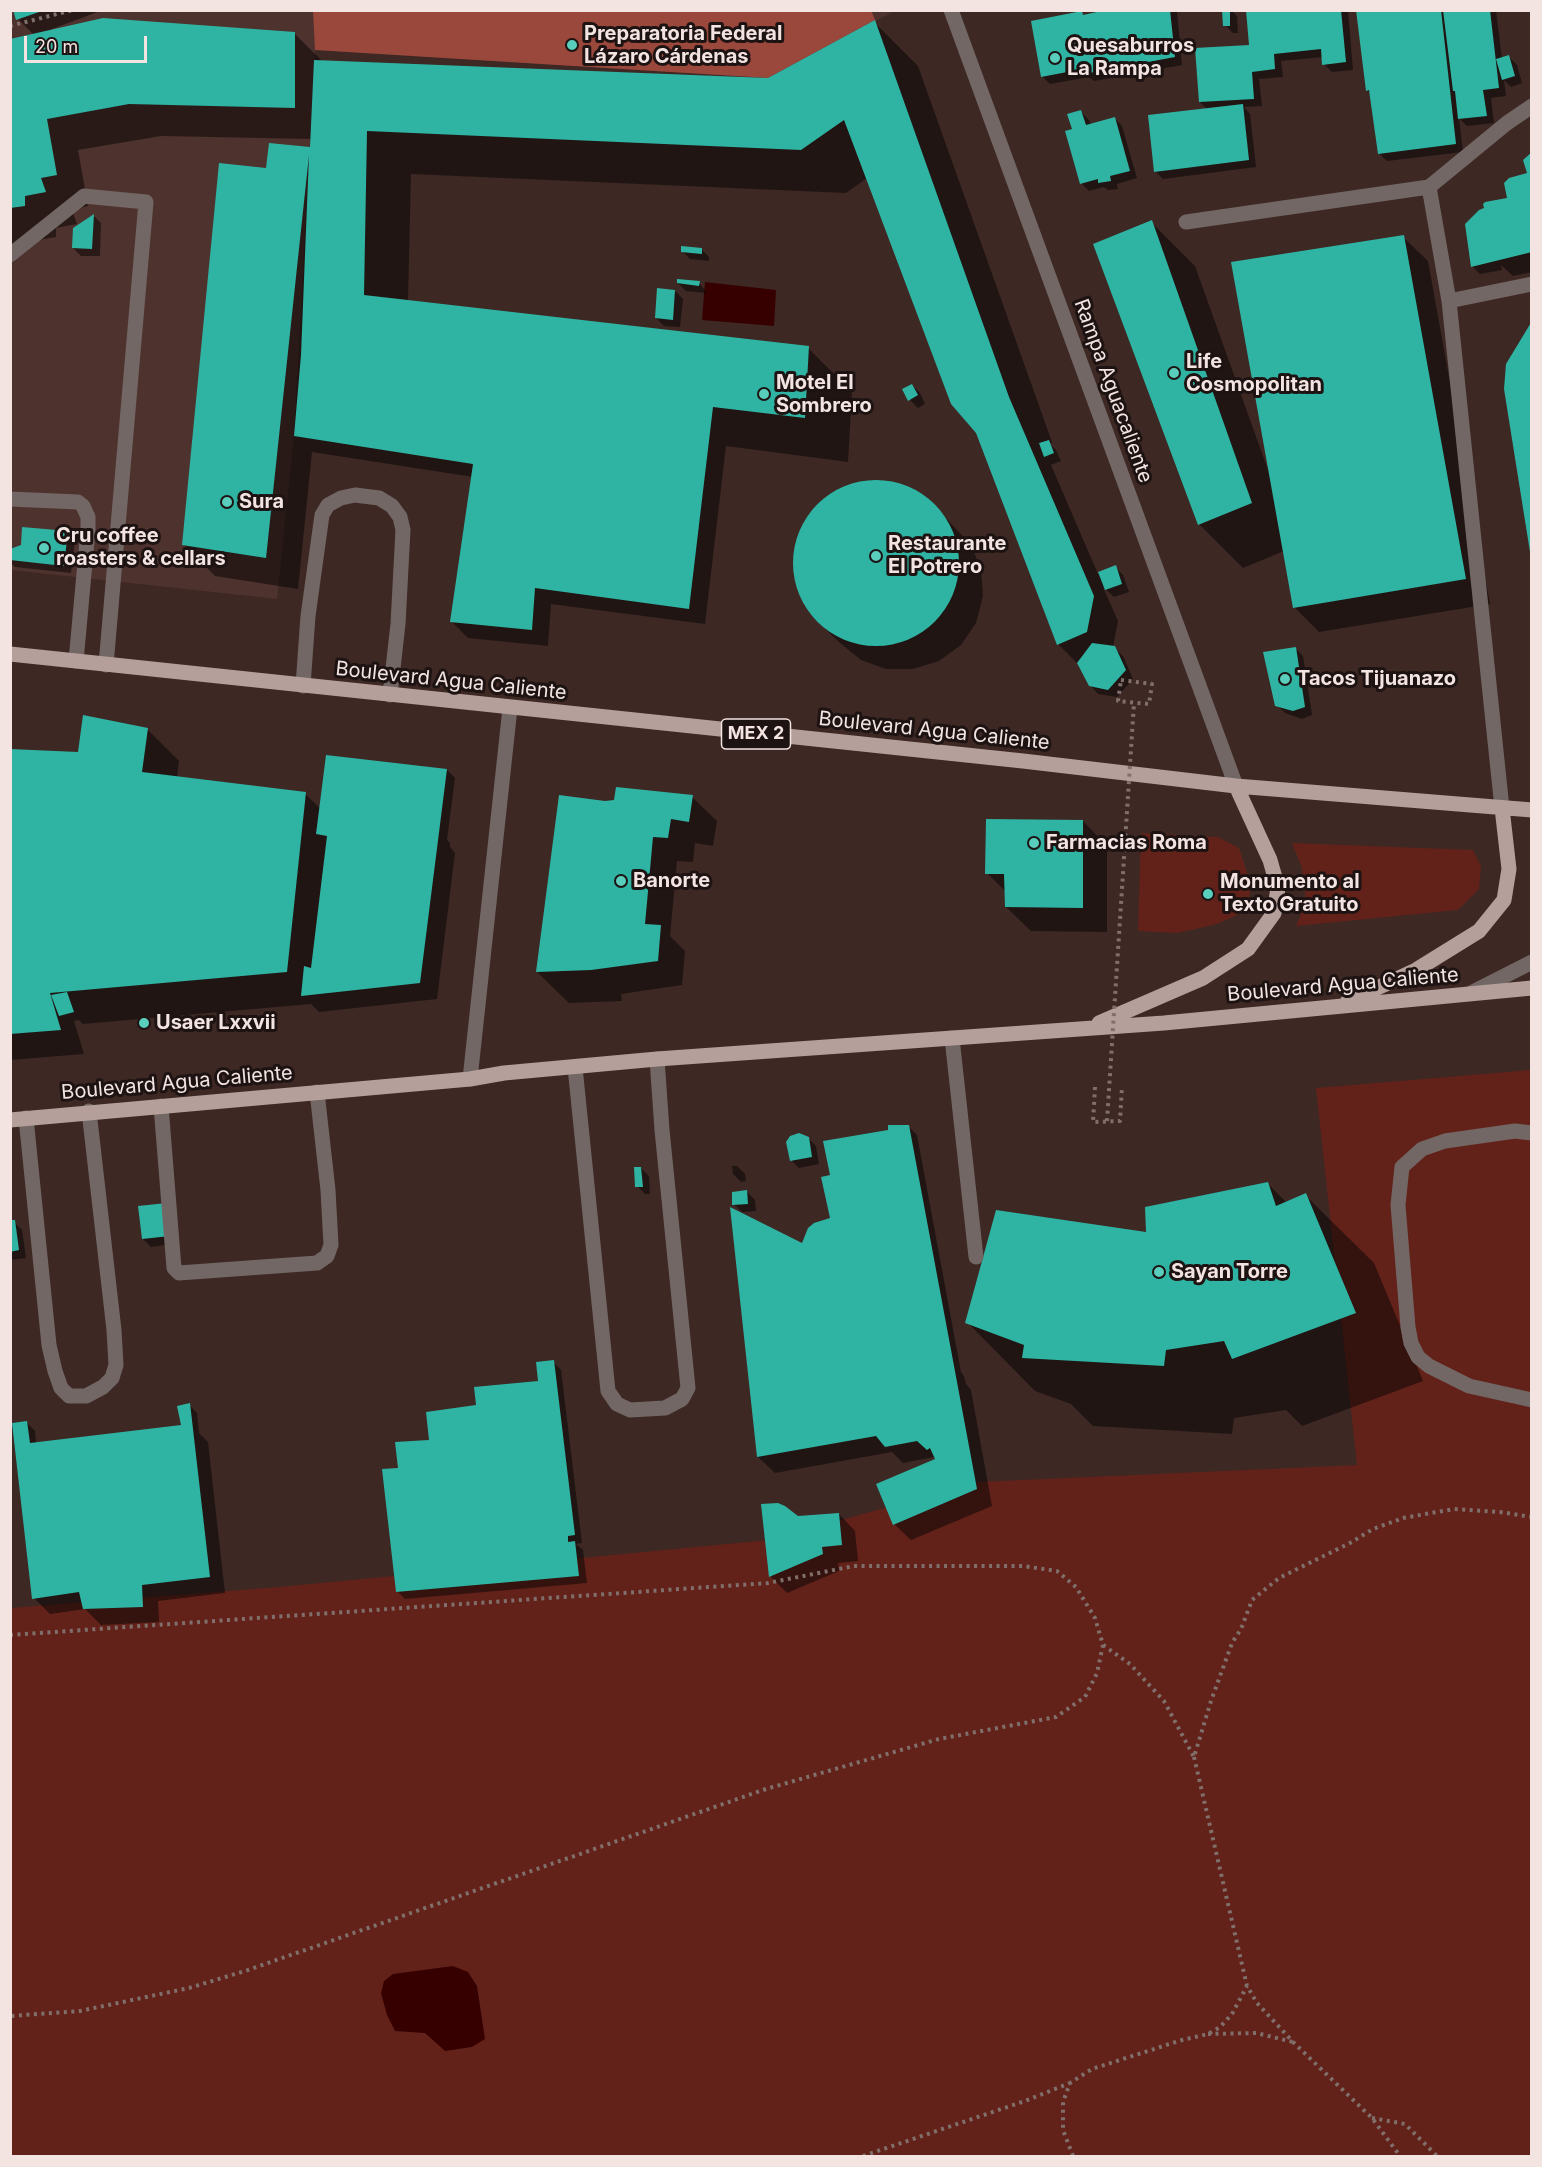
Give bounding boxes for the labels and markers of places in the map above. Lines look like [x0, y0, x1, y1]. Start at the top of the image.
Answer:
place label: Preparatoria Federal Lázaro Cárdenas [584, 22, 782, 69]
place label: Quesaburros La Rampa [1067, 34, 1194, 81]
marker: Preparatoria Federal Lázaro Cárdenas [565, 38, 579, 52]
marker: Quesaburros La Rampa [1048, 51, 1062, 65]
place label: Life Cosmopolitan [1186, 350, 1322, 397]
marker: Life Cosmopolitan [1167, 366, 1181, 380]
place label: Motel El Sombrero [776, 371, 872, 418]
marker: Motel El Sombrero [757, 387, 771, 401]
place label: Sura [239, 490, 284, 514]
marker: Sura [220, 495, 234, 509]
place label: Cru coffee roasters & cellars [56, 524, 226, 571]
place label: Restaurante El Potrero [888, 532, 1006, 579]
marker: Cru coffee roasters & cellars [37, 541, 51, 555]
marker: Restaurante El Potrero [869, 549, 883, 563]
place label: Tacos Tijuanazo [1297, 667, 1456, 691]
marker: Tacos Tijuanazo [1278, 672, 1292, 686]
place label: Farmacias Roma [1046, 831, 1207, 855]
marker: Farmacias Roma [1027, 836, 1041, 850]
place label: Banorte [633, 869, 710, 893]
place label: Monumento al Texto Gratuito [1220, 870, 1360, 917]
marker: Banorte [614, 874, 628, 888]
marker: Monumento al Texto Gratuito [1201, 887, 1215, 901]
place label: Usaer Lxxvii [156, 1011, 276, 1035]
marker: Usaer Lxxvii [137, 1016, 151, 1030]
place label: Sayan Torre [1171, 1260, 1288, 1284]
marker: Sayan Torre [1152, 1265, 1166, 1279]

